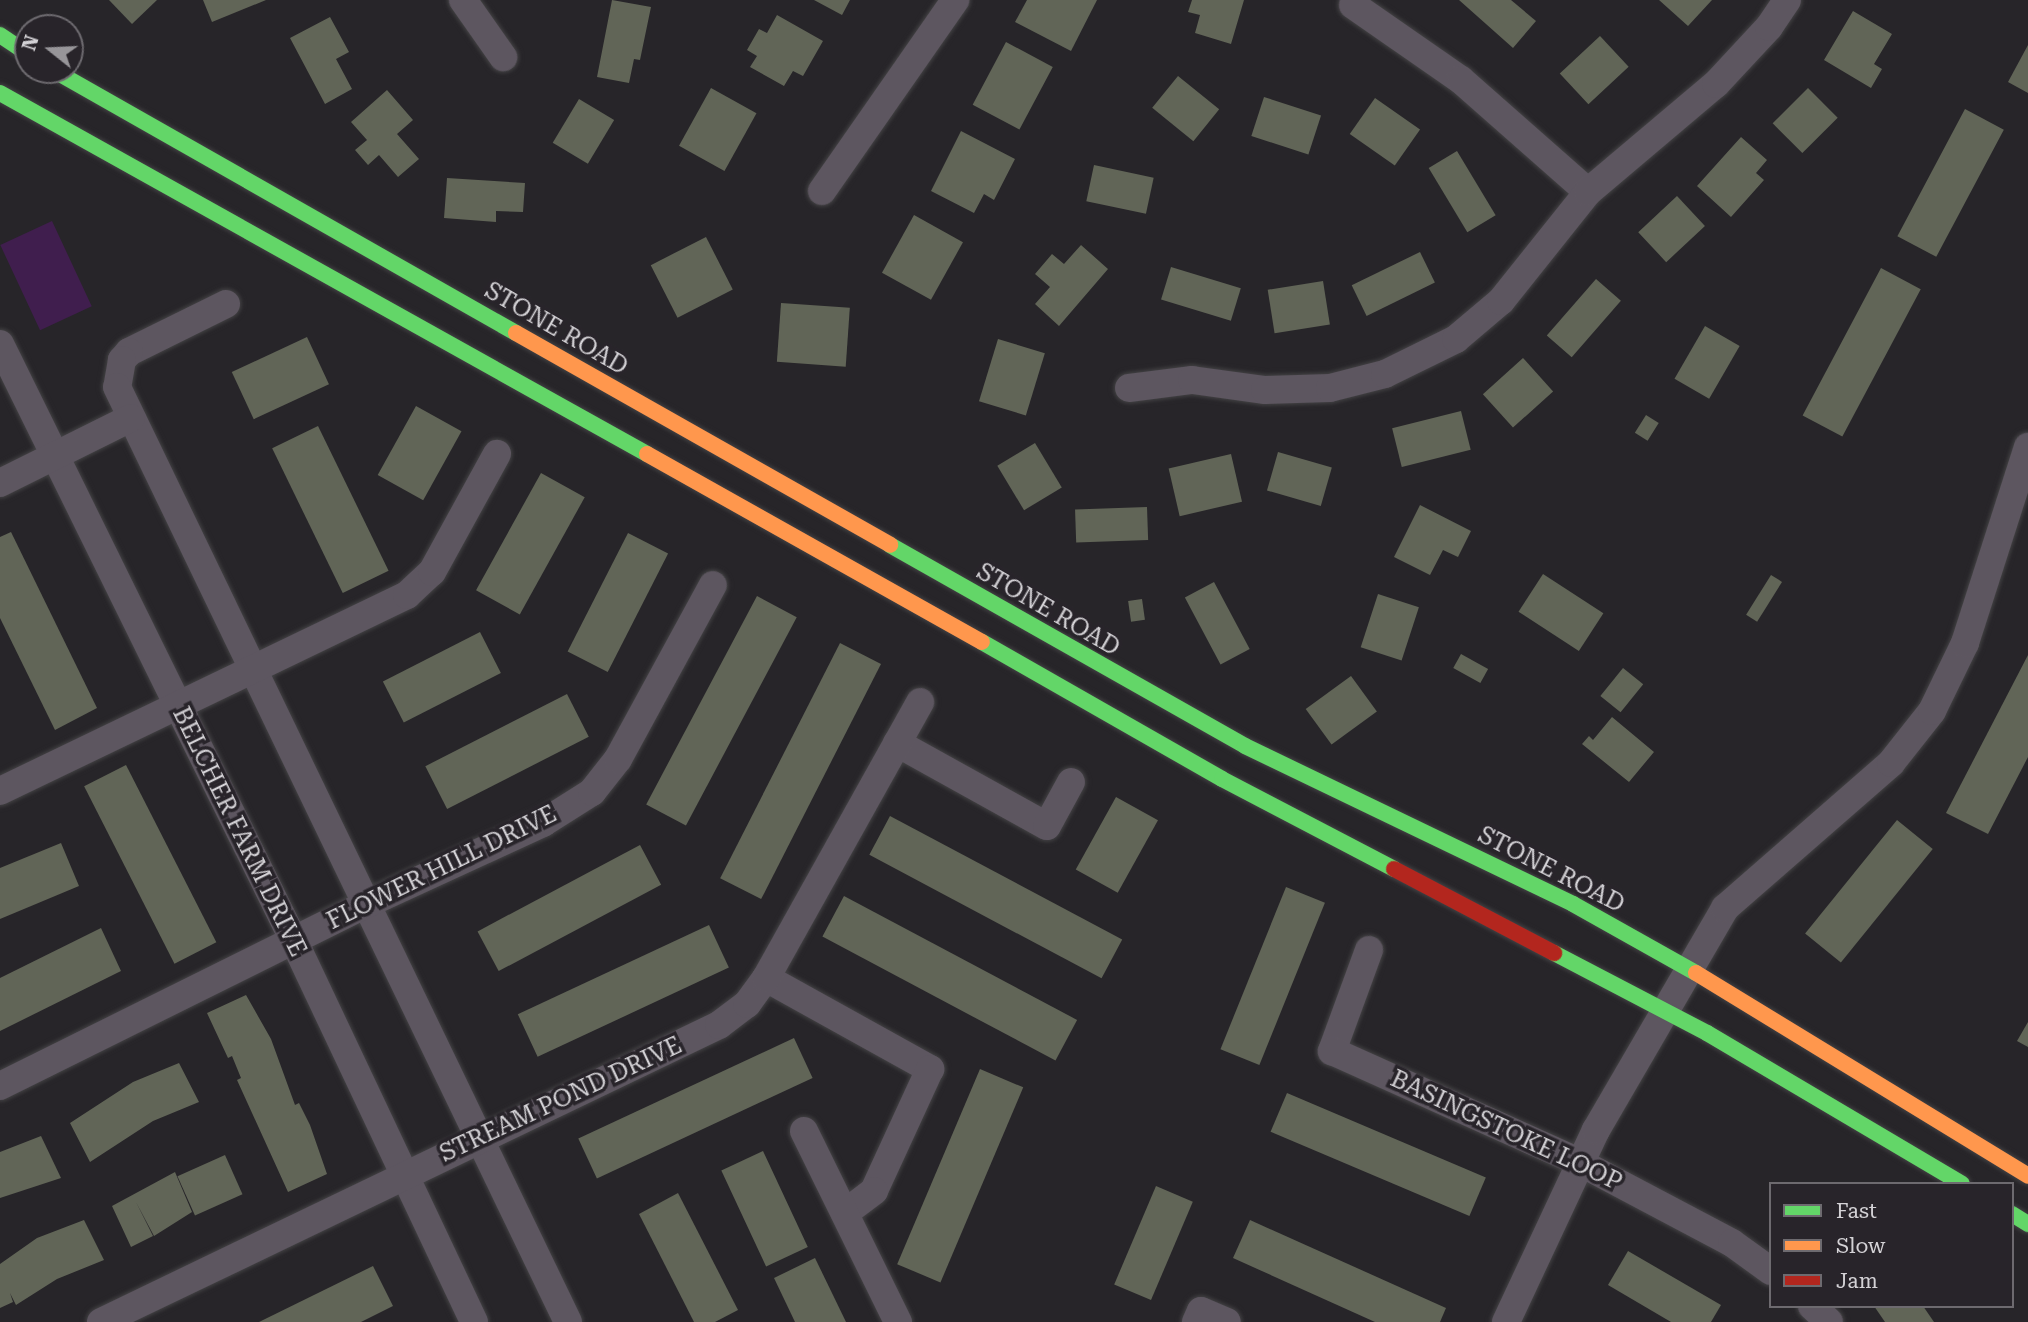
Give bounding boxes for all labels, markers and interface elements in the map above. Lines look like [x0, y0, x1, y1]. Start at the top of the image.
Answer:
north arrow [14, 14, 84, 84]
text: N [17, 32, 44, 53]
street label: STONE ROAD [479, 276, 633, 382]
street label: STONE ROAD [971, 557, 1125, 663]
street label: BELCHER FARM DRIVE [166, 703, 312, 961]
street label: FLOWER HILL DRIVE [323, 800, 561, 936]
street label: STONE ROAD [1473, 821, 1629, 919]
street label: STREAM POND DRIVE [435, 1031, 687, 1169]
street label: BASINGSTOKE LOOP [1386, 1065, 1626, 1197]
legend [1769, 1182, 2014, 1308]
text: Fast [1836, 1199, 1877, 1223]
text: Slow [1836, 1234, 1885, 1258]
text: Jam [1836, 1269, 1878, 1293]

